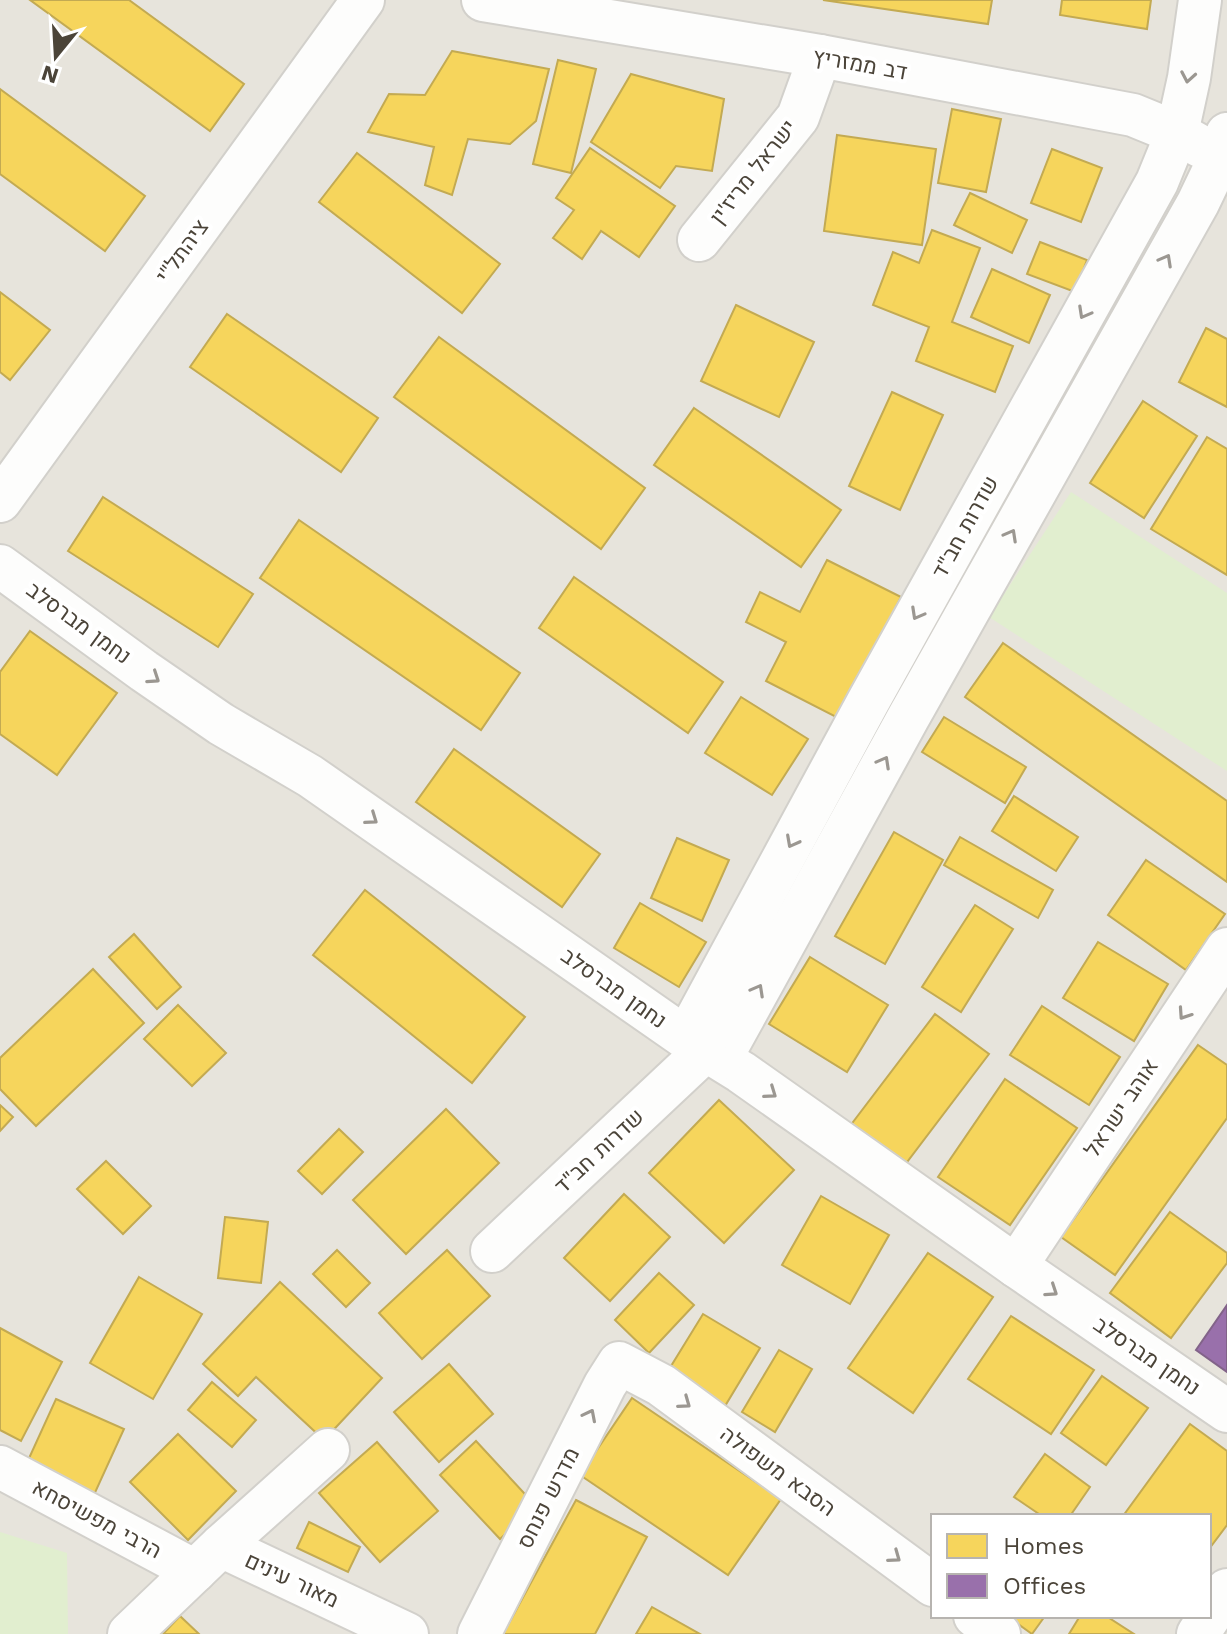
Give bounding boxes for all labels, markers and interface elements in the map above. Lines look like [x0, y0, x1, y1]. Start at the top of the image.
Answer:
north arrow [16, 16, 96, 96]
street label: דב ממזריץ [811, 43, 909, 85]
text: N [38, 60, 62, 89]
one-way arrow [1181, 70, 1198, 84]
street label: ישראל מריז'ין [705, 115, 801, 229]
street label: ציהתל"י [151, 214, 213, 288]
one-way arrow [1156, 254, 1172, 269]
one-way arrow [1078, 304, 1094, 319]
street label: שדרות חב"ד [927, 472, 1003, 582]
one-way arrow [1001, 530, 1017, 544]
street label: נחמן מברסלב [22, 577, 136, 669]
one-way arrow [911, 605, 927, 620]
one-way arrow [145, 668, 160, 683]
one-way arrow [874, 757, 890, 771]
one-way arrow [364, 809, 378, 824]
one-way arrow [786, 833, 802, 847]
street label: נחמן מברסלב [557, 943, 671, 1033]
one-way arrow [748, 984, 764, 999]
one-way arrow [1179, 1005, 1194, 1020]
street label: אוהב ישראל [1079, 1054, 1163, 1162]
one-way arrow [762, 1083, 776, 1098]
street label: שדרות חב"ד [549, 1103, 649, 1199]
one-way arrow [1043, 1281, 1058, 1296]
street label: נחמן מברסלב [1089, 1311, 1205, 1401]
one-way arrow [677, 1393, 691, 1408]
one-way arrow [580, 1408, 596, 1423]
street label: הסבא משפולה [716, 1421, 840, 1521]
street label: מדרש פנחס [512, 1443, 584, 1553]
street label: הרבי מפשיסחא [28, 1474, 166, 1564]
legend [931, 1514, 1211, 1618]
text: Homes [1003, 1532, 1084, 1560]
street label: מאור עינים [241, 1547, 343, 1613]
one-way arrow [886, 1547, 901, 1562]
text: Offices [1003, 1572, 1086, 1600]

